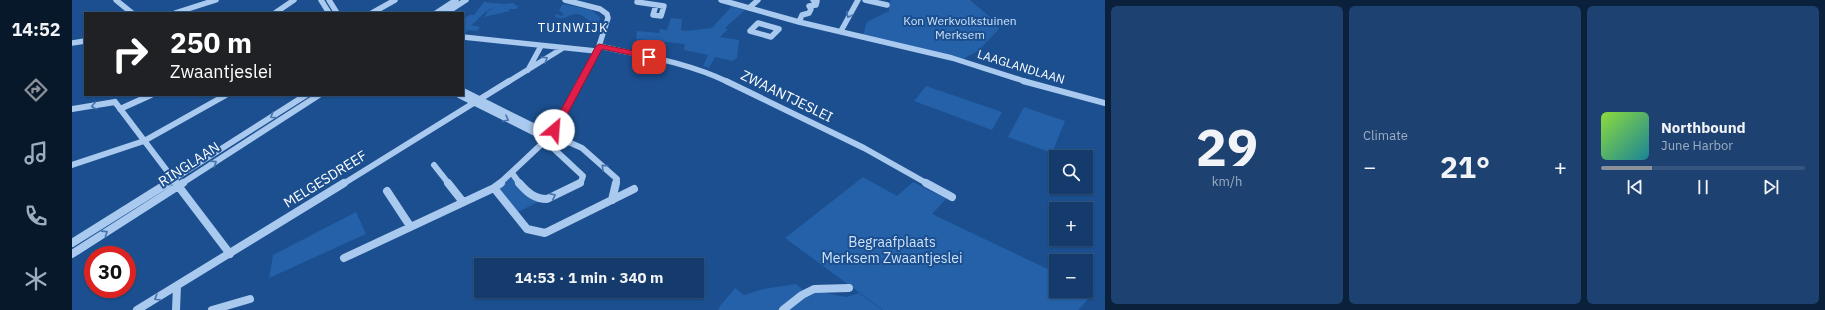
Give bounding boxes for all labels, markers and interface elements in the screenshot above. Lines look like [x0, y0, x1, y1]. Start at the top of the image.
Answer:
one-way arrow [846, 11, 854, 19]
park label: Kon Werkvolkstuinen Merksem [903, 13, 1017, 42]
text: 14:52 [11, 18, 61, 41]
district label: TUINWIJK [538, 19, 608, 36]
text: 250 m [170, 24, 252, 61]
icon: right [104, 28, 156, 80]
pin [632, 40, 666, 74]
icon: arrive [638, 46, 660, 68]
street label: LAAGLANDLAAN [976, 46, 1067, 87]
one-way arrow [541, 57, 548, 64]
text: Zwaantjeslei [170, 60, 272, 83]
street label: ZWAANTJESLEI [738, 66, 836, 126]
icon: directions [22, 76, 50, 104]
one-way arrow [91, 101, 97, 110]
position arrow [533, 109, 575, 151]
one-way arrow [270, 111, 277, 119]
text: 29 [1196, 113, 1258, 180]
one-way arrow [502, 114, 509, 122]
text: Northbound [1661, 118, 1746, 137]
text: Climate [1363, 127, 1408, 144]
text: June Harbor [1661, 137, 1733, 154]
street label: RINGLAAN [155, 138, 223, 190]
icon: music [22, 139, 50, 167]
street label: MELGESDREEF [280, 146, 370, 212]
text: 21° [1440, 147, 1490, 186]
map controls [1049, 150, 1093, 298]
button: search [1049, 150, 1093, 194]
text: − [1363, 152, 1376, 181]
text: + [1554, 152, 1567, 181]
one-way arrow [210, 160, 217, 168]
one-way arrow [601, 165, 609, 172]
text: km/h [1212, 173, 1242, 190]
icon: previous [1624, 176, 1646, 198]
icon: pause [1692, 176, 1714, 198]
icon: next [1760, 176, 1782, 198]
one-way arrow [549, 193, 556, 201]
icon: phone [22, 202, 50, 230]
button: + [1049, 202, 1093, 246]
one-way arrow [101, 230, 108, 238]
park label: Begraafplaats Merksem Zwaantjeslei [821, 233, 963, 267]
speed limit sign: 30 [84, 246, 136, 298]
button: − [1049, 254, 1093, 298]
icon: climate [22, 265, 50, 293]
text: 14:53 · 1 min · 340 m [515, 268, 663, 287]
one-way arrow [154, 293, 161, 301]

